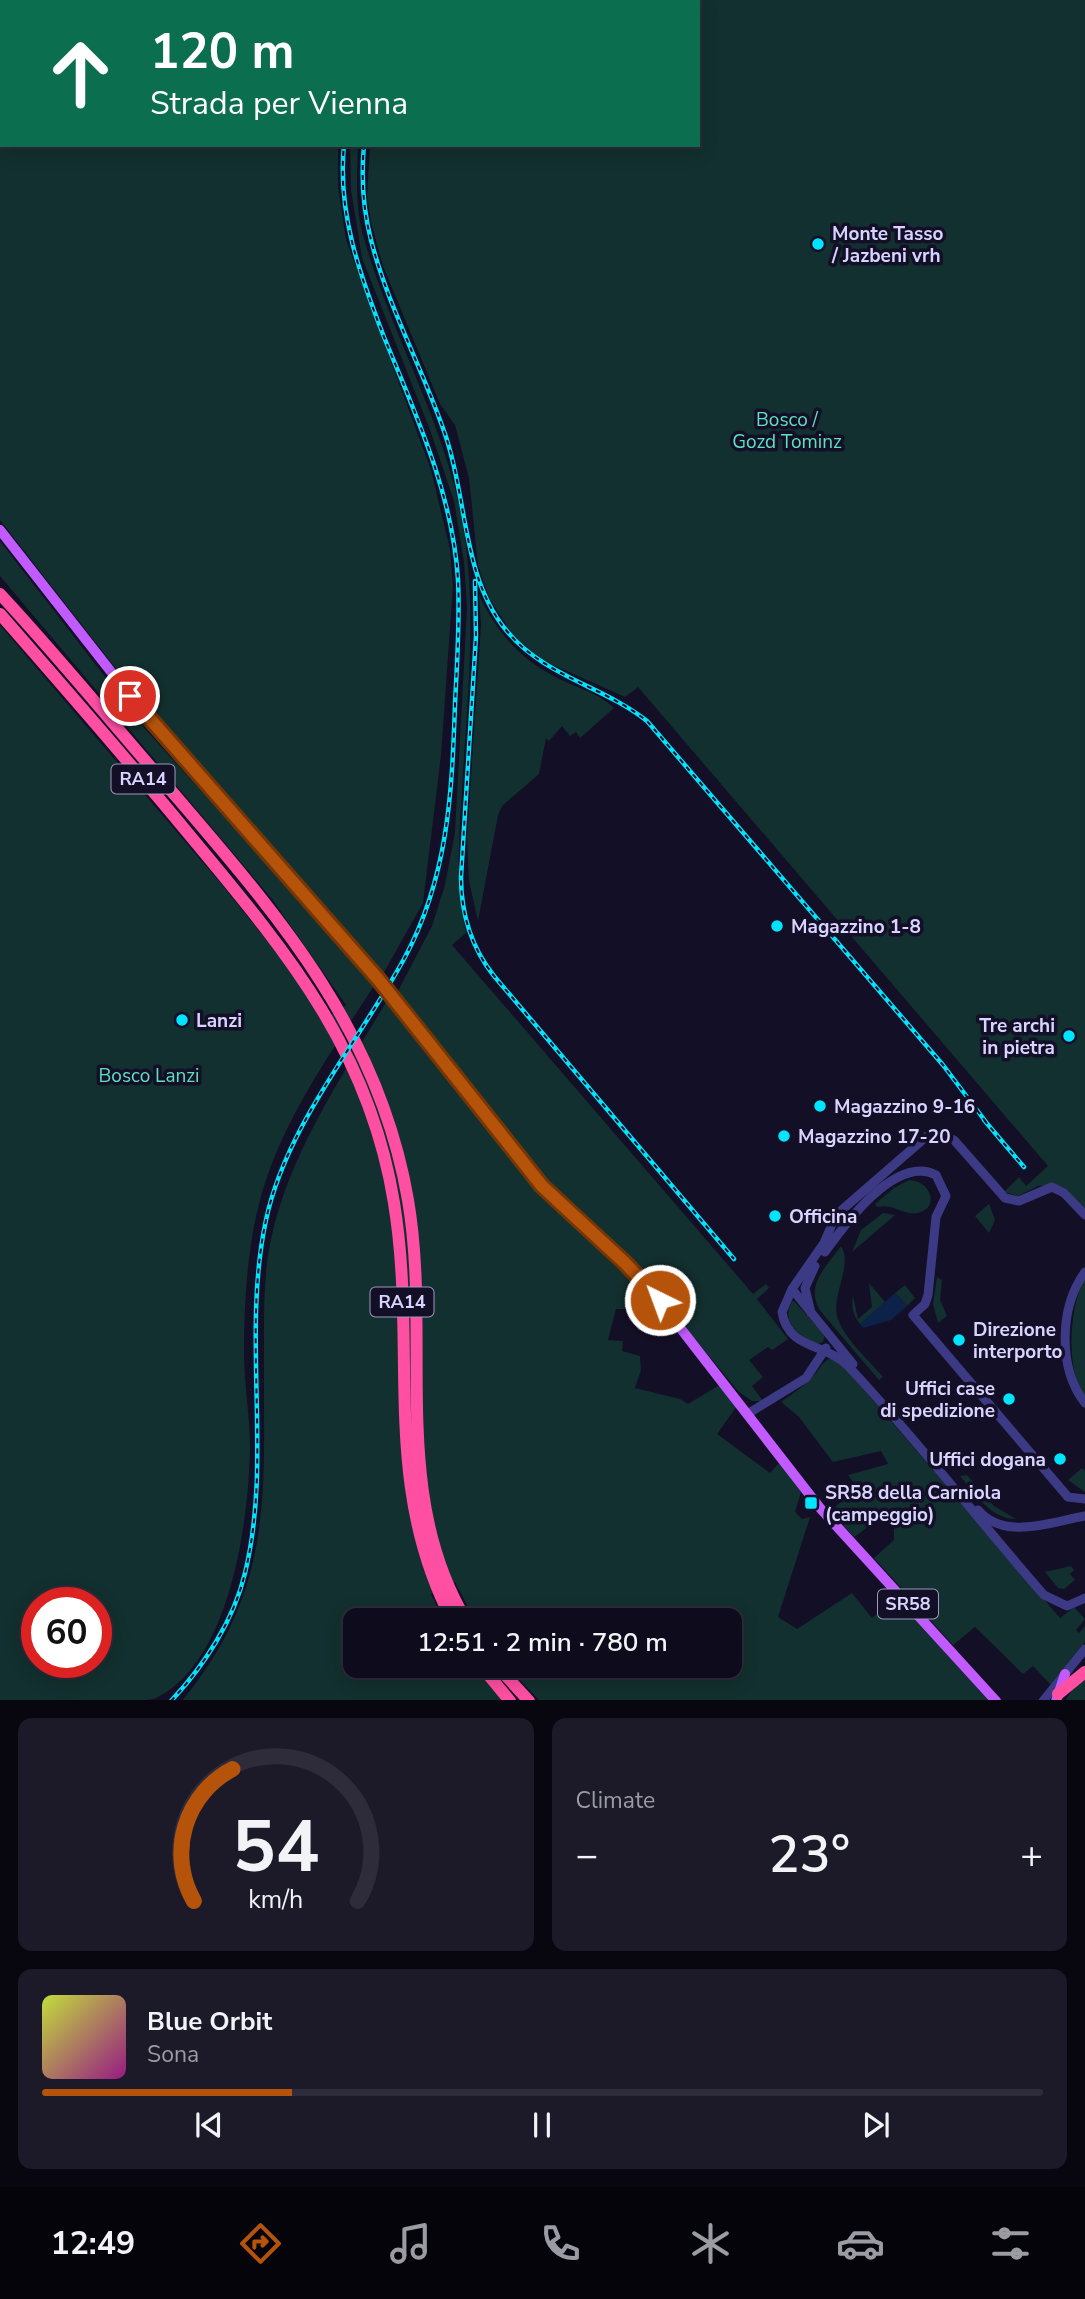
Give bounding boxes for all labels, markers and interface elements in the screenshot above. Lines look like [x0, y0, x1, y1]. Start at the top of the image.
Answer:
text: 120 m [150, 18, 294, 85]
icon: ahead [35, 28, 126, 119]
text: Strada per Vienna [150, 82, 408, 125]
place label: Monte Tasso / Jazbeni vrh [831, 221, 943, 269]
marker: Monte Tasso / Jazbeni vrh [810, 236, 826, 252]
park label: Bosco / Gozd Tominz [732, 407, 842, 455]
pin [100, 666, 160, 726]
icon: arrive [111, 677, 149, 715]
road number: RA14 [111, 764, 174, 794]
place label: Magazzino 1-8 [791, 914, 921, 940]
marker: Magazzino 1-8 [769, 918, 785, 934]
place label: Lanzi [196, 1008, 242, 1034]
marker: Lanzi [174, 1012, 190, 1028]
place label: Tre archi in pietra [979, 1013, 1055, 1061]
marker: Tre archi in pietra [1061, 1028, 1077, 1044]
park label: Bosco Lanzi [99, 1063, 200, 1089]
place label: Magazzino 9-16 [834, 1094, 975, 1120]
marker: Magazzino 9-16 [812, 1098, 828, 1114]
place label: Magazzino 17-20 [798, 1124, 951, 1150]
marker: Magazzino 17-20 [776, 1128, 792, 1144]
place label: Officina [789, 1204, 857, 1230]
marker: Officina [767, 1208, 783, 1224]
position arrow [623, 1263, 697, 1337]
road number: RA14 [370, 1288, 434, 1316]
place label: Direzione interporto [973, 1317, 1062, 1365]
marker: Direzione interporto [951, 1332, 967, 1348]
place label: Uffici case di spedizione [880, 1376, 995, 1424]
marker: Uffici case di spedizione [1001, 1391, 1017, 1407]
place label: Uffici dogana [929, 1447, 1046, 1473]
marker: Uffici dogana [1052, 1451, 1068, 1467]
place label: SR58 della Carniola (campeggio) [825, 1480, 1001, 1528]
marker: SR58 della Carniola (campeggio) [803, 1495, 819, 1511]
speed limit sign: 60 [21, 1587, 112, 1678]
road number: SR58 [878, 1590, 938, 1618]
text: 12:51 · 2 min · 780 m [417, 1625, 668, 1660]
text: Climate [576, 1785, 655, 1816]
text: 54 [232, 1797, 319, 1897]
text: 23° [768, 1819, 850, 1890]
text: − [576, 1830, 598, 1881]
text: + [1020, 1830, 1043, 1881]
text: km/h [248, 1882, 303, 1916]
text: Blue Orbit [147, 2004, 272, 2039]
text: Sona [147, 2039, 199, 2070]
icon: previous [190, 2106, 228, 2144]
icon: pause [523, 2106, 561, 2144]
icon: next [857, 2106, 895, 2144]
icon: directions [236, 2219, 285, 2268]
icon: music [386, 2219, 435, 2268]
icon: phone [536, 2219, 585, 2268]
icon: climate [686, 2219, 735, 2268]
icon: car [836, 2219, 885, 2268]
icon: filters [986, 2219, 1035, 2268]
text: 12:49 [50, 2222, 135, 2265]

